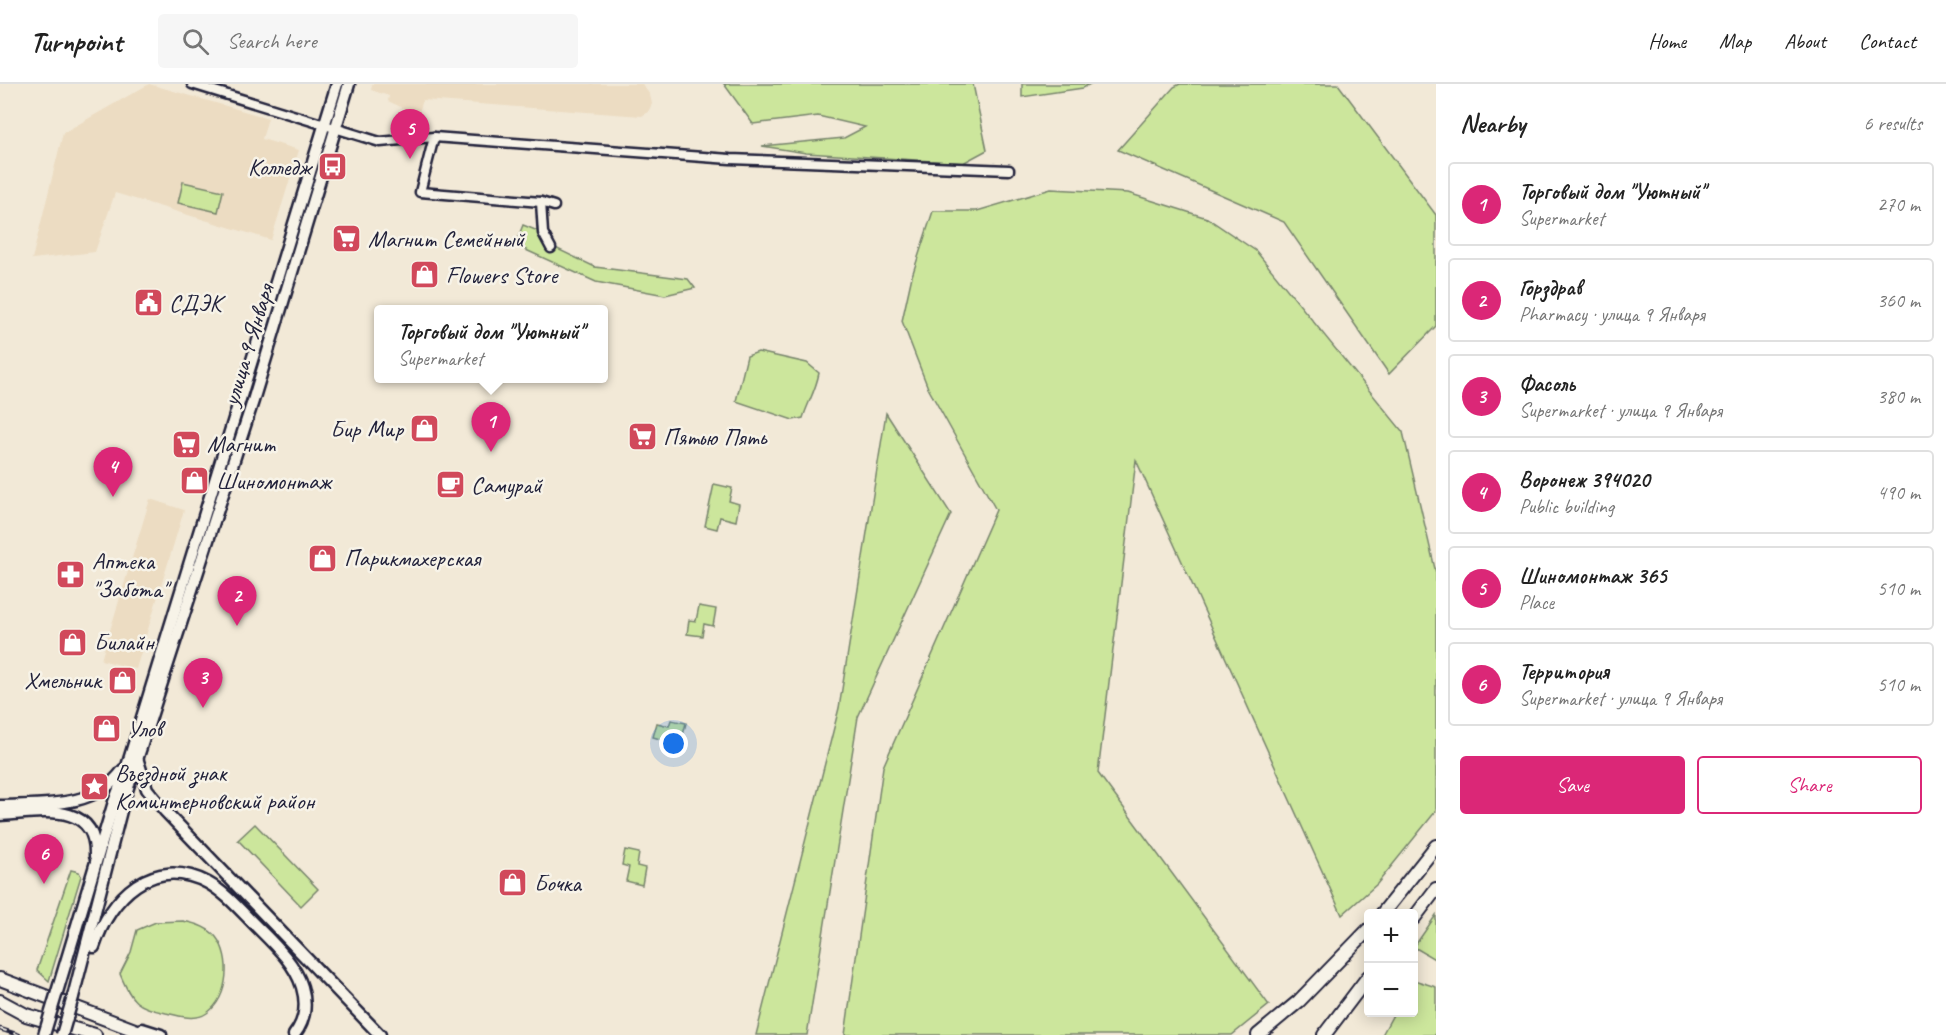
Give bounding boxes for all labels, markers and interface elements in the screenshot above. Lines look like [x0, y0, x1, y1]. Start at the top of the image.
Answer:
search box [158, 14, 578, 68]
text: Turnpoint [30, 24, 122, 59]
icon: search [179, 25, 212, 58]
text: Search here [227, 27, 317, 55]
text: Home [1648, 28, 1686, 54]
text: Map [1719, 28, 1751, 54]
text: About [1784, 28, 1826, 54]
text: Contact [1859, 28, 1916, 54]
text: Nearby [1460, 107, 1525, 140]
pin: 5 [390, 110, 430, 159]
text: 6 results [1863, 111, 1922, 136]
bus stop icon: Колледж [316, 151, 348, 183]
place label: Колледж [248, 152, 313, 182]
text: Торговый дом "Уютный" [1519, 178, 1705, 206]
text: 1 [1477, 192, 1486, 217]
text: 270 m [1877, 192, 1920, 217]
text: Supermarket [1519, 206, 1604, 231]
supermarket icon: Магнит Семейный [331, 223, 363, 255]
place label: Магнит Семейный [368, 224, 526, 254]
shop icon: Flowers Store [409, 259, 441, 291]
place label: Flowers Store [446, 260, 559, 290]
text: Горздрав [1519, 274, 1582, 302]
street label: улица 9 Января [215, 279, 281, 411]
public building icon: СДЭК [132, 287, 164, 319]
place label: СДЭК [169, 288, 227, 318]
text: 2 [1477, 288, 1486, 313]
text: 360 m [1877, 288, 1920, 313]
text: Pharmacy · улица 9 Января [1519, 302, 1705, 327]
popup [374, 305, 608, 383]
text: Торговый дом "Уютный" [398, 318, 584, 346]
text: Supermarket [398, 346, 483, 371]
text: Фасоль [1519, 370, 1575, 398]
text: 3 [1477, 384, 1486, 409]
text: 380 m [1877, 384, 1920, 409]
text: Supermarket · улица 9 Января [1519, 398, 1722, 423]
pin: 1 [472, 402, 510, 452]
shop icon: Бир Мир [408, 413, 440, 445]
place label: Бир Мир [330, 414, 405, 444]
supermarket icon: Пятью Пять [626, 421, 658, 453]
place label: Пятью Пять [663, 422, 768, 452]
supermarket icon: Магнит [170, 428, 202, 460]
place label: Магнит [207, 429, 276, 459]
pin: 4 [94, 448, 132, 497]
shop icon: Шиномонтаж [179, 465, 211, 497]
place label: Шиномонтаж [216, 466, 333, 496]
text: Воронеж 394020 [1519, 466, 1650, 494]
cafe icon: Самурай [434, 469, 466, 501]
place label: Самурай [471, 470, 544, 500]
text: 4 [1477, 480, 1486, 505]
text: 490 m [1877, 480, 1920, 505]
text: Public building [1519, 494, 1614, 519]
shop icon: Парикмахерская [307, 542, 339, 574]
place label: Парикмахерская [344, 543, 482, 573]
place label: Аптека "Забота" [92, 546, 173, 604]
pharmacy icon: Аптека "Забота" [55, 559, 87, 591]
text: Шиномонтаж 365 [1519, 562, 1667, 590]
pin: 2 [218, 576, 256, 626]
text: 5 [1477, 576, 1486, 601]
text: 510 m [1877, 576, 1920, 601]
text: Place [1519, 590, 1554, 615]
shop icon: Билайн [57, 626, 89, 658]
place label: Билайн [94, 627, 156, 657]
pin: 3 [184, 658, 222, 708]
text: Территория [1519, 658, 1609, 686]
shop icon: Хмельник [106, 664, 138, 696]
place label: Хмельник [24, 665, 103, 695]
text: 6 [1477, 672, 1486, 697]
text: 510 m [1877, 672, 1920, 697]
text: Supermarket · улица 9 Января [1519, 686, 1722, 711]
shop icon: Улов [90, 713, 122, 745]
place label: Улов [127, 714, 166, 744]
your location [659, 729, 688, 758]
button: Save [1460, 756, 1685, 814]
button: Share [1697, 756, 1922, 814]
place label: Въездной знак Коминтерновский район [115, 758, 317, 816]
place icon: Въездной знак Коминтерновский район [78, 771, 110, 803]
pin: 6 [24, 834, 63, 884]
shop icon: Бочка [497, 867, 529, 899]
place label: Бочка [534, 868, 582, 898]
map controls [1364, 909, 1418, 1017]
button: + [1364, 909, 1418, 963]
button: − [1364, 963, 1418, 1017]

